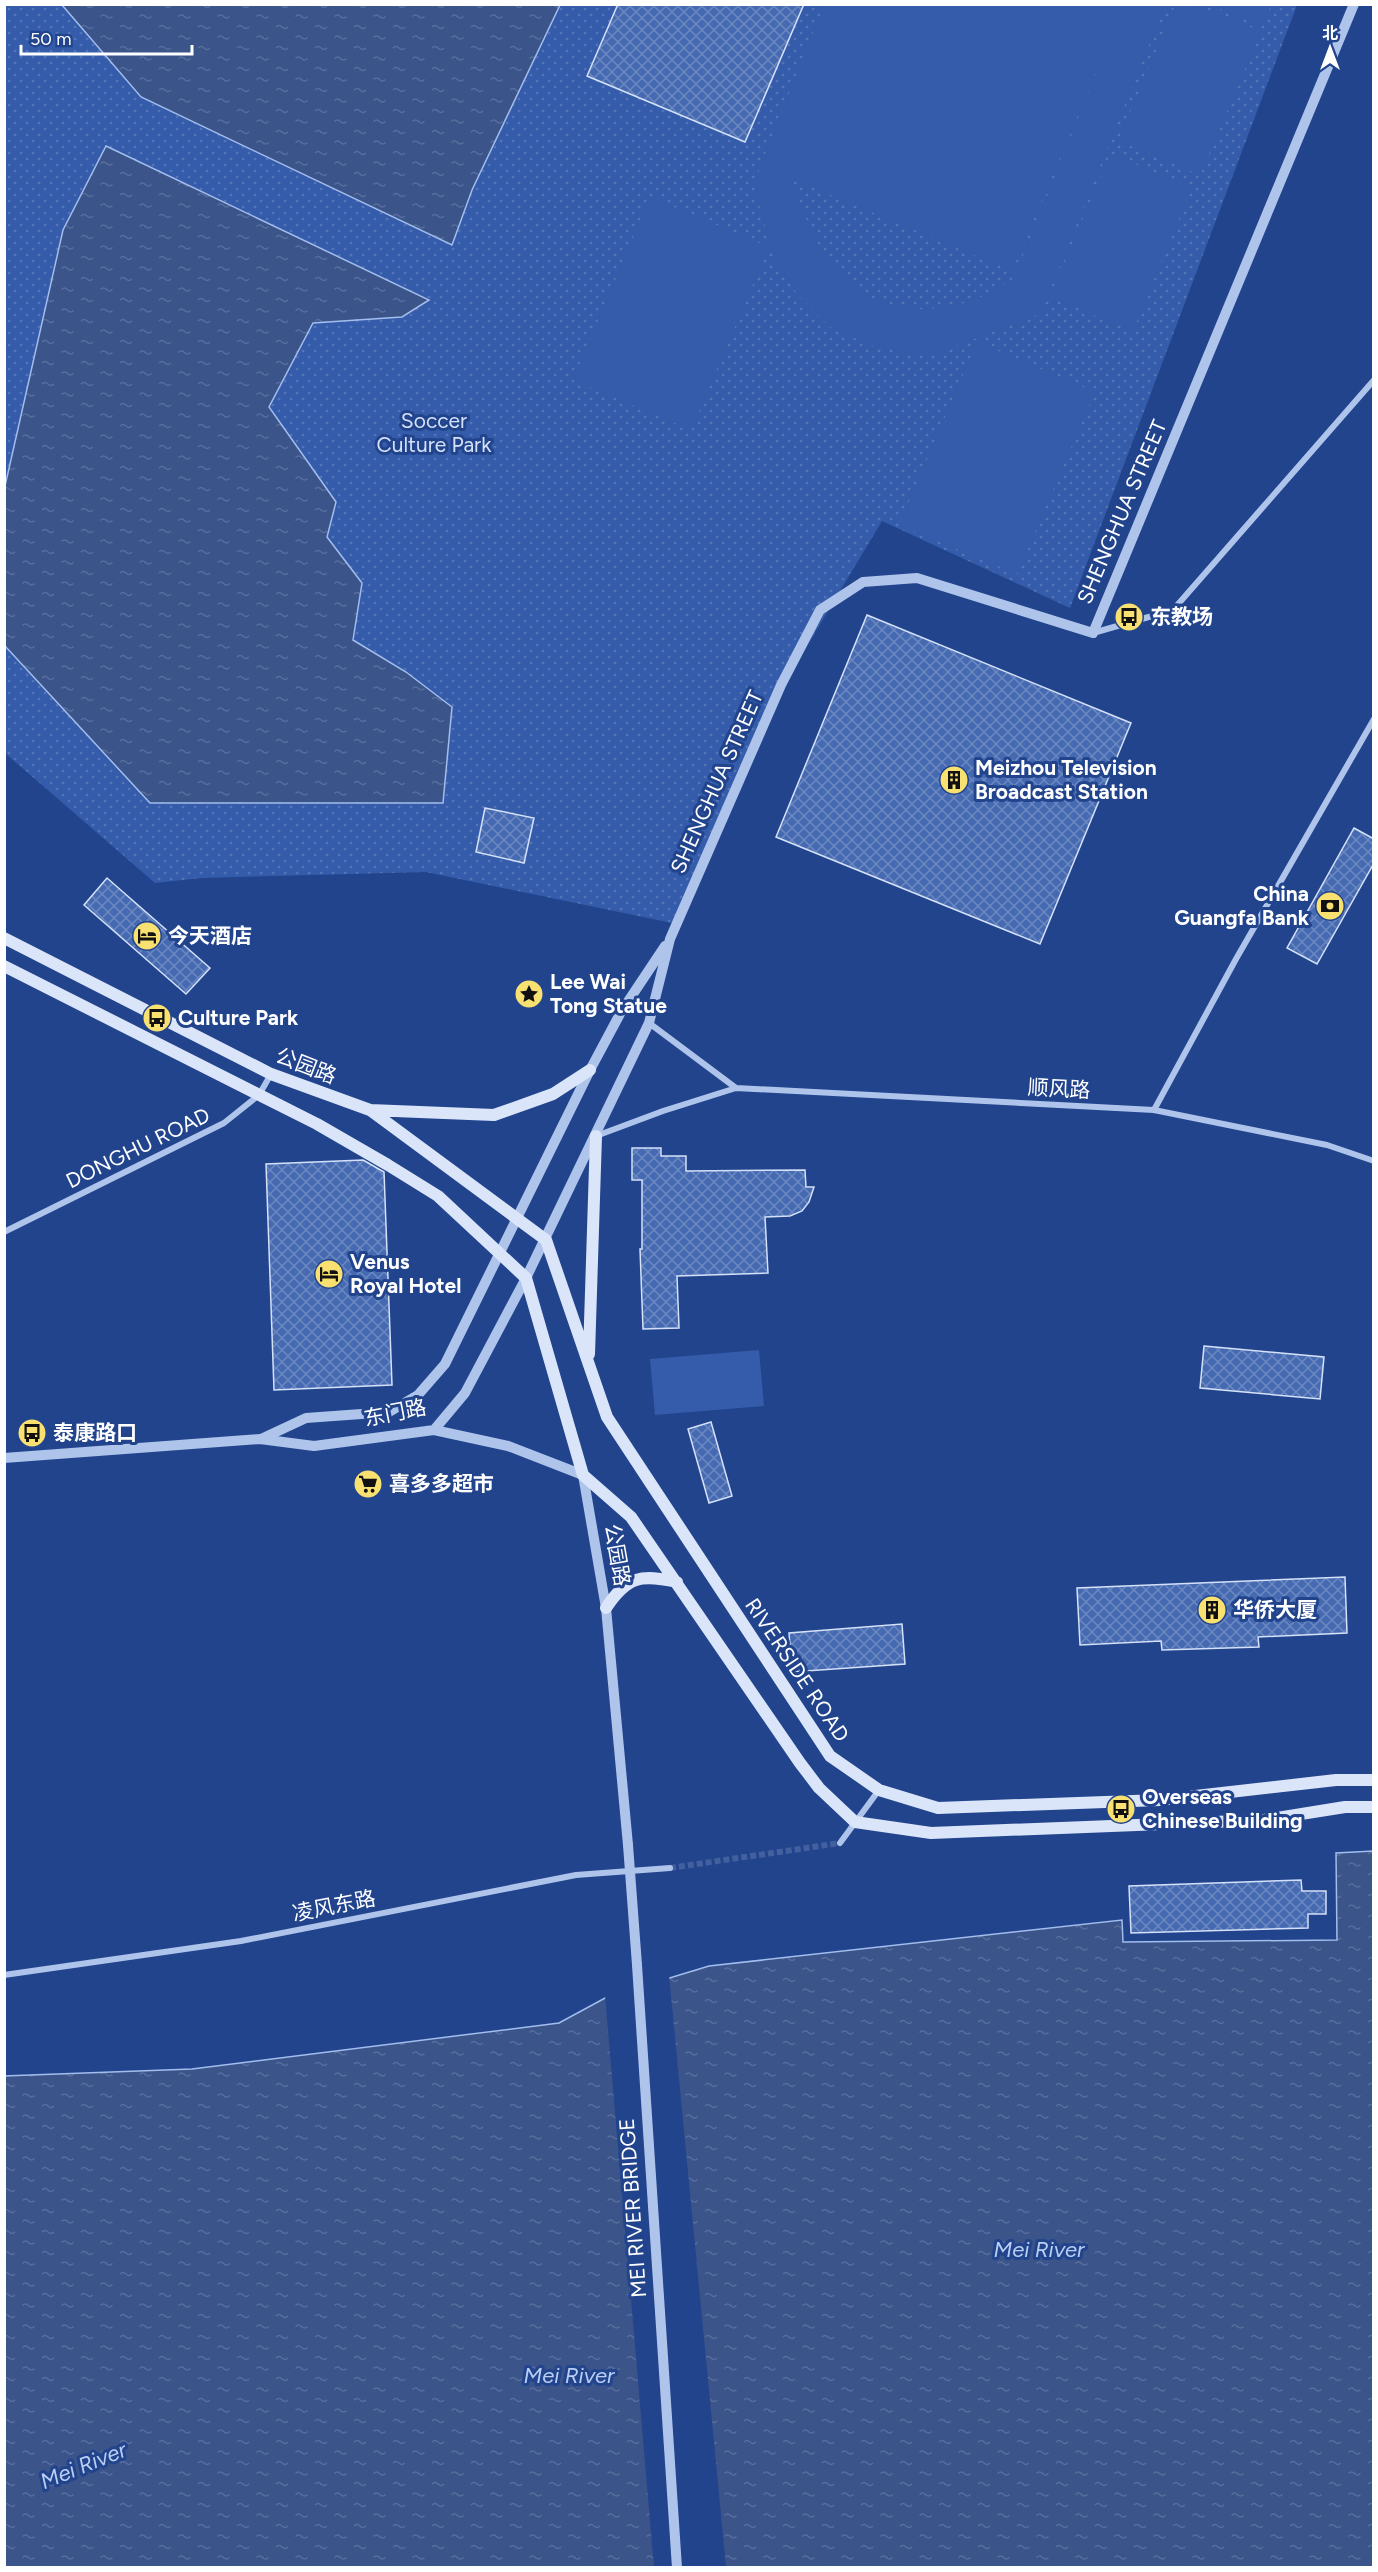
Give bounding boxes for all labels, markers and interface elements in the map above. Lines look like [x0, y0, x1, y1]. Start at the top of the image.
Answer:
scale bar [21, 18, 192, 56]
north arrow [1300, 18, 1360, 78]
text: 北 [1322, 24, 1338, 43]
text: 50 m [30, 28, 72, 50]
park label: Soccer Culture Park [377, 408, 492, 457]
street label: SHENGHUA STREET [1071, 416, 1172, 608]
bus stop icon: 东教场 [1113, 601, 1145, 633]
place label: 东教场 [1150, 604, 1213, 629]
street label: SHENGHUA STREET [665, 686, 768, 877]
place label: Meizhou Television Broadcast Station [975, 755, 1157, 804]
building icon: Meizhou Television Broadcast Station [938, 764, 970, 796]
place label: China Guangfa Bank [1174, 881, 1310, 930]
bank icon: China Guangfa Bank [1314, 890, 1346, 922]
hotel icon: 今天酒店 [131, 920, 163, 952]
place label: 今天酒店 [168, 923, 252, 948]
place label: Lee Wai Tong Statue [550, 969, 667, 1018]
place icon: Lee Wai Tong Statue [513, 978, 545, 1010]
bus stop icon: Culture Park [141, 1002, 173, 1034]
place label: Culture Park [178, 1005, 299, 1030]
street label: 公园路 [272, 1043, 340, 1088]
street label: 顺风路 [1027, 1074, 1091, 1103]
street label: DONGHU ROAD [62, 1102, 214, 1193]
place label: Venus Royal Hotel [350, 1249, 461, 1298]
hotel icon: Venus Royal Hotel [313, 1258, 345, 1290]
street label: 东门路 [362, 1394, 428, 1431]
bus stop icon: 泰康路口 [16, 1417, 48, 1449]
place label: 泰康路口 [53, 1420, 137, 1445]
supermarket icon: 喜多多超市 [352, 1468, 384, 1500]
place label: 喜多多超市 [389, 1471, 494, 1496]
street label: 公园路 [600, 1522, 635, 1588]
street label: RIVERSIDE ROAD [740, 1593, 855, 1746]
building icon: 华侨大厦 [1196, 1594, 1228, 1626]
place label: 华侨大厦 [1233, 1597, 1317, 1622]
place label: Overseas Chinese Building [1142, 1784, 1303, 1833]
bus stop icon: Overseas Chinese Building [1105, 1793, 1137, 1825]
street label: 凌风东路 [290, 1885, 378, 1926]
street label: MEI RIVER BRIDGE [614, 2118, 651, 2299]
water label: Mei River [994, 2236, 1086, 2263]
water label: Mei River [524, 2362, 616, 2389]
water label: Mei River [36, 2435, 132, 2495]

